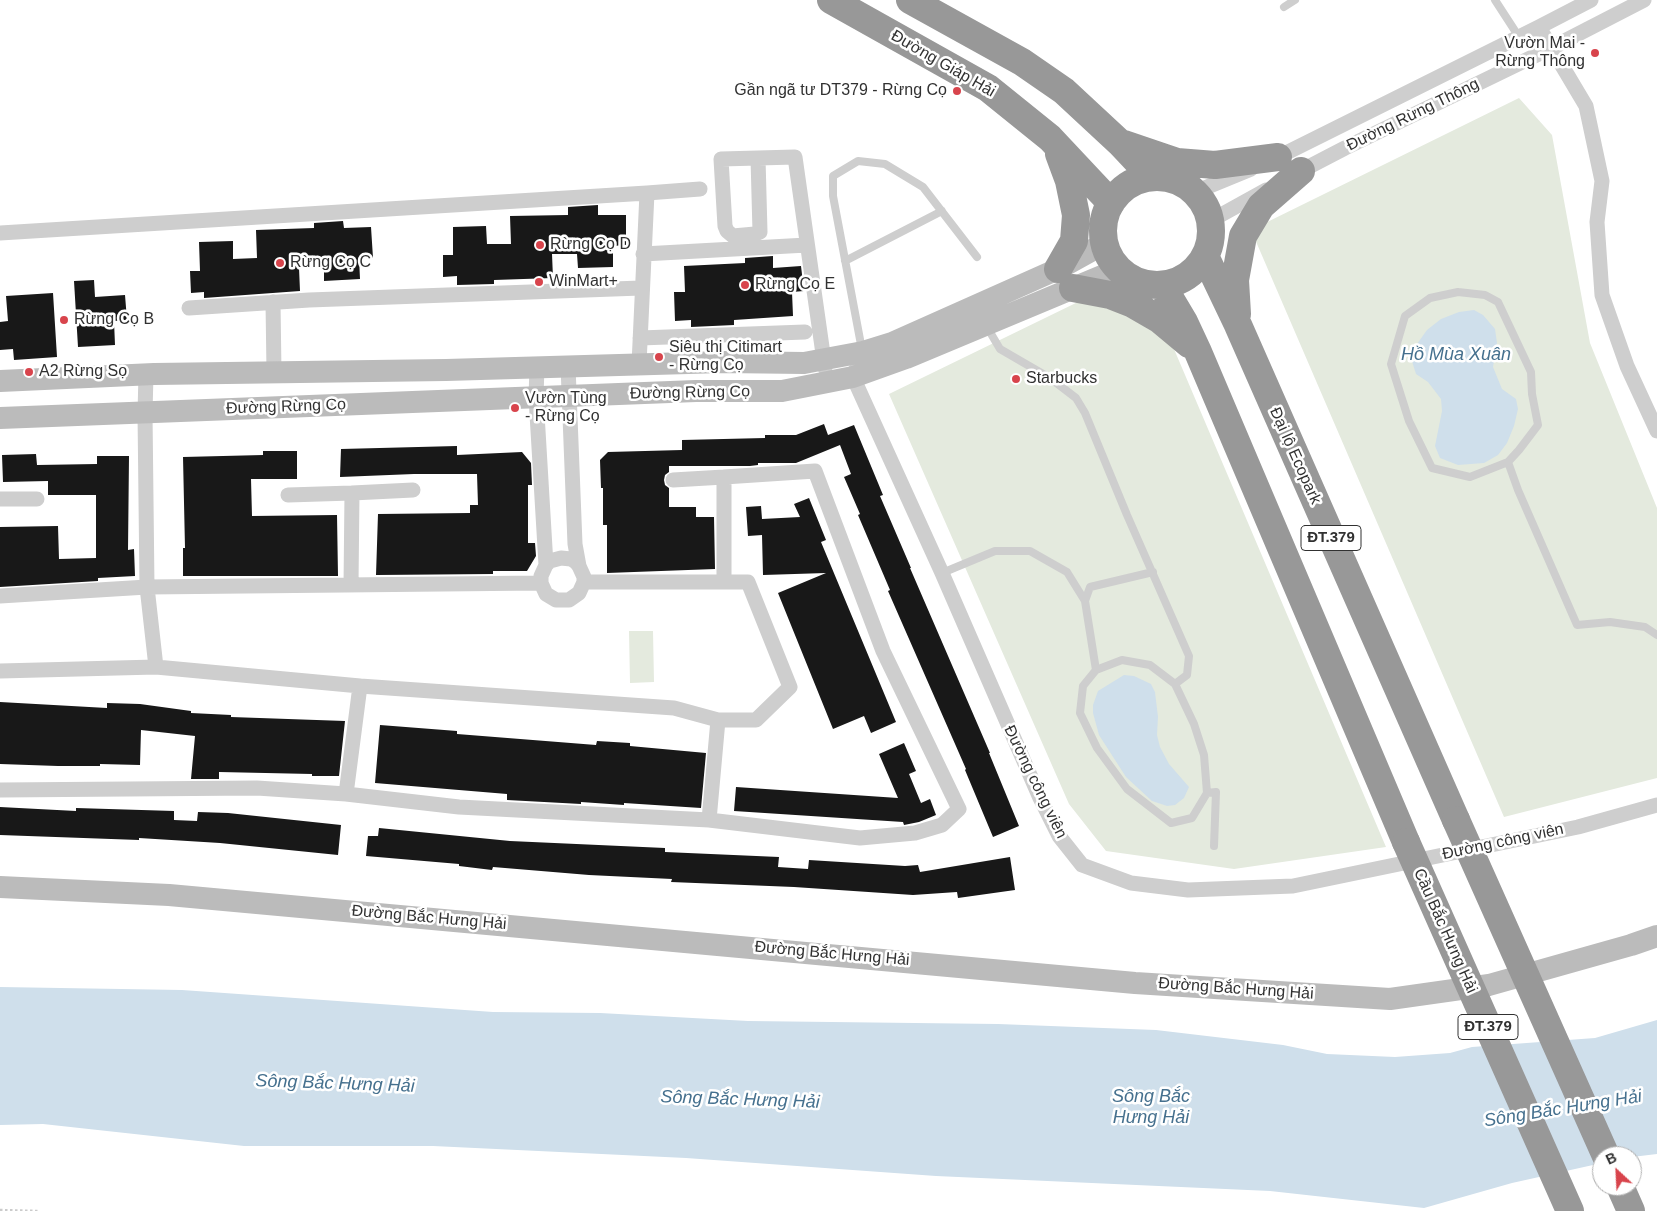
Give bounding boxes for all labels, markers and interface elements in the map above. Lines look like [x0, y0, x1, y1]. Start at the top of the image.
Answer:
street label: Đường Giáp Hải [887, 26, 999, 102]
place label: Vườn Mai - Rừng Thông [1495, 34, 1585, 72]
marker: Vườn Mai - Rừng Thông [1589, 47, 1601, 59]
street label: Đường Rừng Thông [1344, 75, 1482, 155]
place label: Gần ngã tư DT379 - Rừng Cọ [734, 81, 947, 101]
marker: Gần ngã tư DT379 - Rừng Cọ [951, 85, 963, 97]
place label: Rừng Cọ D [550, 235, 631, 255]
marker: Rừng Cọ D [534, 239, 546, 251]
place label: Rừng Cọ C [290, 253, 371, 273]
marker: Rừng Cọ C [274, 257, 286, 269]
place label: WinMart+ [549, 272, 618, 292]
place label: Rừng Cọ E [755, 275, 835, 295]
marker: WinMart+ [533, 276, 545, 288]
marker: Rừng Cọ E [739, 279, 751, 291]
place label: Rừng Cọ B [74, 310, 154, 330]
marker: Rừng Cọ B [58, 314, 70, 326]
place label: Siêu thị Citimart - Rừng Cọ [669, 338, 782, 376]
water label: Hồ Mùa Xuân [1401, 344, 1511, 366]
marker: Siêu thị Citimart - Rừng Cọ [653, 351, 665, 363]
place label: A2 Rừng Sọ [39, 362, 127, 382]
marker: A2 Rừng Sọ [23, 366, 35, 378]
place label: Starbucks [1026, 369, 1097, 389]
marker: Starbucks [1010, 373, 1022, 385]
street label: Đường Rừng Cọ [630, 382, 750, 404]
place label: Vườn Tùng - Rừng Cọ [525, 389, 607, 427]
street label: Đường Rừng Cọ [226, 395, 346, 419]
marker: Vườn Tùng - Rừng Cọ [509, 402, 521, 414]
street label: Đại lộ Ecopark [1265, 405, 1325, 507]
road number: ĐT.379 [1301, 526, 1361, 550]
street label: Đường công viên [999, 722, 1071, 842]
street label: Đường công viên [1441, 820, 1565, 864]
street label: Cầu Bắc Hưng Hải [1409, 866, 1481, 996]
street label: Đường Bắc Hưng Hải [351, 902, 507, 934]
street label: Đường Bắc Hưng Hải [754, 938, 910, 970]
street label: Đường Bắc Hưng Hải [1158, 974, 1314, 1004]
road number: ĐT.379 [1458, 1014, 1518, 1040]
water label: Sông Bắc Hưng Hải [255, 1070, 415, 1098]
water label: Sông Bắc Hưng Hải [660, 1086, 820, 1114]
water label: Sông Bắc Hưng Hải [1112, 1086, 1190, 1128]
water label: Sông Bắc Hưng Hải [1483, 1086, 1643, 1132]
north arrow [1592, 1146, 1642, 1196]
text: B [1603, 1149, 1619, 1168]

